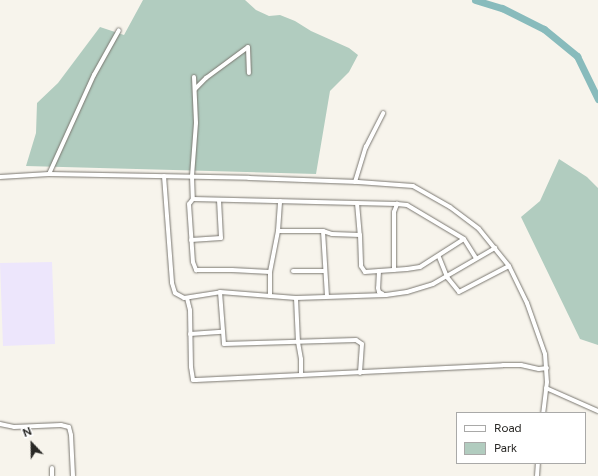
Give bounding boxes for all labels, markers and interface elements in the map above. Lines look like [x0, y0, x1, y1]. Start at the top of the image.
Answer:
legend [456, 412, 586, 464]
text: Road [494, 421, 522, 435]
north arrow [12, 424, 52, 464]
text: N [21, 425, 34, 440]
text: Park [494, 441, 517, 455]

